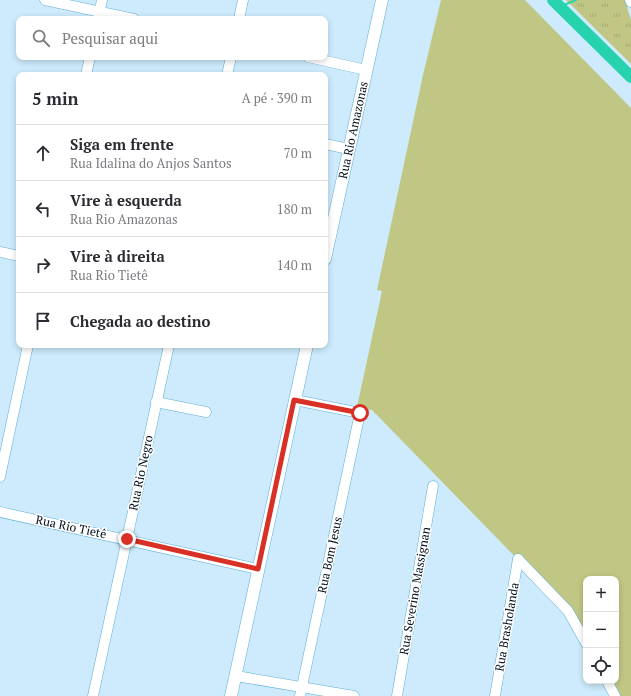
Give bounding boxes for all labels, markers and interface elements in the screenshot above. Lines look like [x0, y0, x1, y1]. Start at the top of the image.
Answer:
search box [16, 16, 328, 60]
icon: search [30, 27, 52, 49]
text: Pesquisar aqui [62, 28, 158, 48]
street label: Rua Rio Amazonas [335, 80, 371, 180]
text: 5 min [32, 87, 79, 110]
text: A pé · 390 m [242, 89, 312, 107]
text: Siga em frente [70, 134, 174, 154]
icon: ahead [32, 142, 54, 164]
text: 70 m [284, 144, 312, 162]
text: Rua Idalina do Anjos Santos [70, 154, 232, 172]
text: Vire à esquerda [70, 190, 182, 210]
icon: left [32, 198, 54, 220]
text: 180 m [277, 200, 312, 218]
text: Rua Rio Amazonas [70, 210, 178, 228]
text: Vire à direita [70, 246, 165, 266]
icon: right [32, 254, 54, 276]
text: 140 m [277, 256, 312, 274]
text: Rua Rio Tietê [70, 266, 148, 284]
icon: arrive [32, 310, 54, 332]
text: Chegada ao destino [70, 311, 210, 331]
route start [351, 404, 369, 422]
street label: Rua Rio Negro [125, 433, 156, 512]
street label: Rua Rio Tietê [34, 512, 108, 541]
street label: Rua Bom Jesus [314, 515, 345, 595]
street label: Rua Severino Massignan [396, 526, 433, 656]
route end [118, 530, 136, 548]
map controls [583, 576, 619, 684]
button: + [583, 576, 619, 612]
street label: Rua Brasholanda [491, 581, 522, 673]
button: − [583, 612, 619, 648]
button: locate [583, 648, 619, 684]

